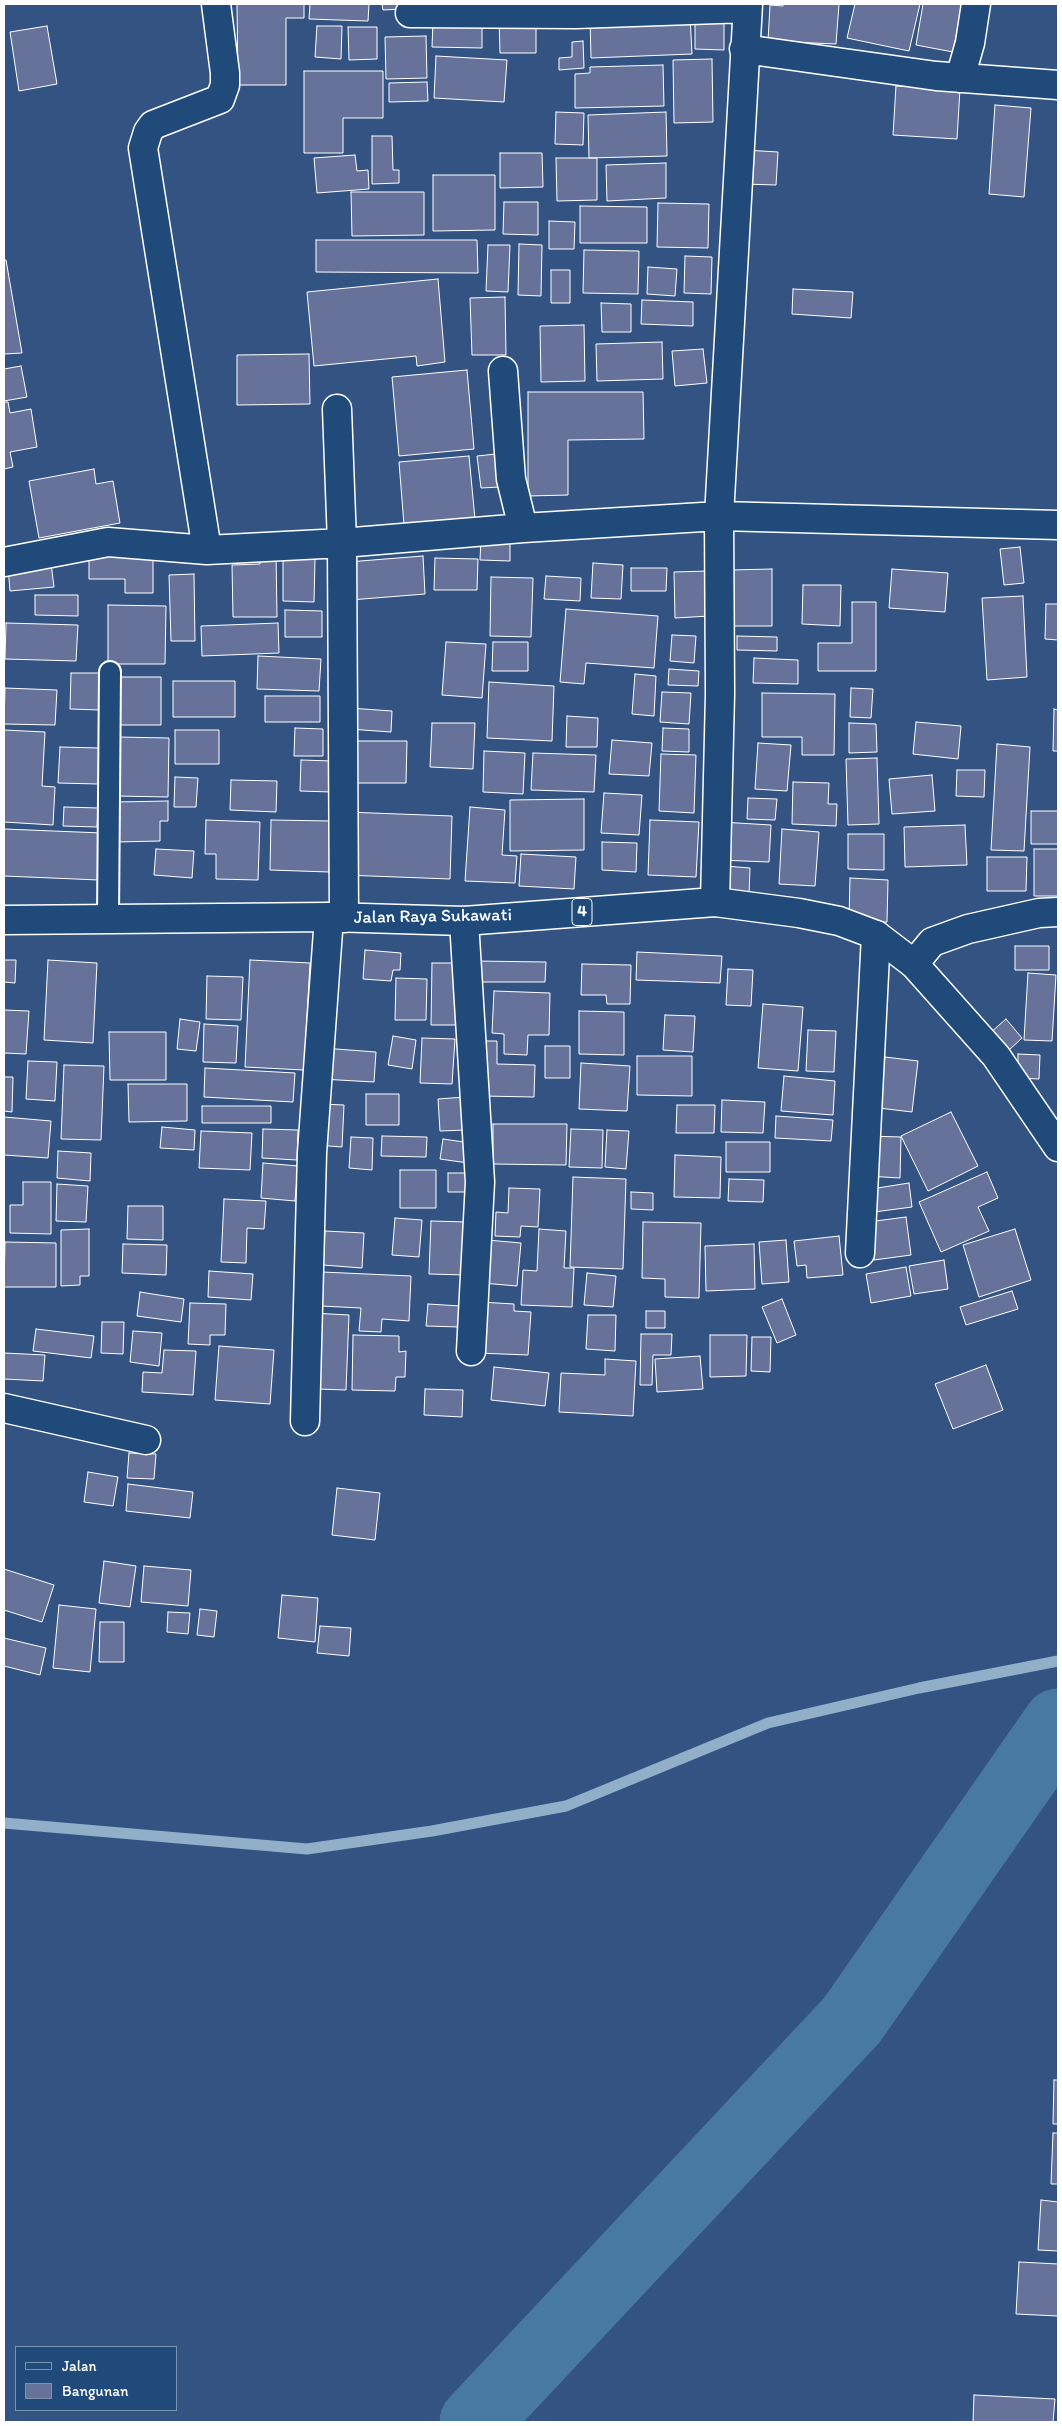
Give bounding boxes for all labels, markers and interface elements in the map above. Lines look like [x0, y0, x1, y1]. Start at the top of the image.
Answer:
road number: 4 [572, 899, 592, 926]
street label: Jalan Raya Sukawati [354, 905, 512, 929]
legend [15, 2346, 178, 2411]
text: Jalan [62, 2357, 96, 2375]
text: Bangunan [62, 2382, 129, 2400]

